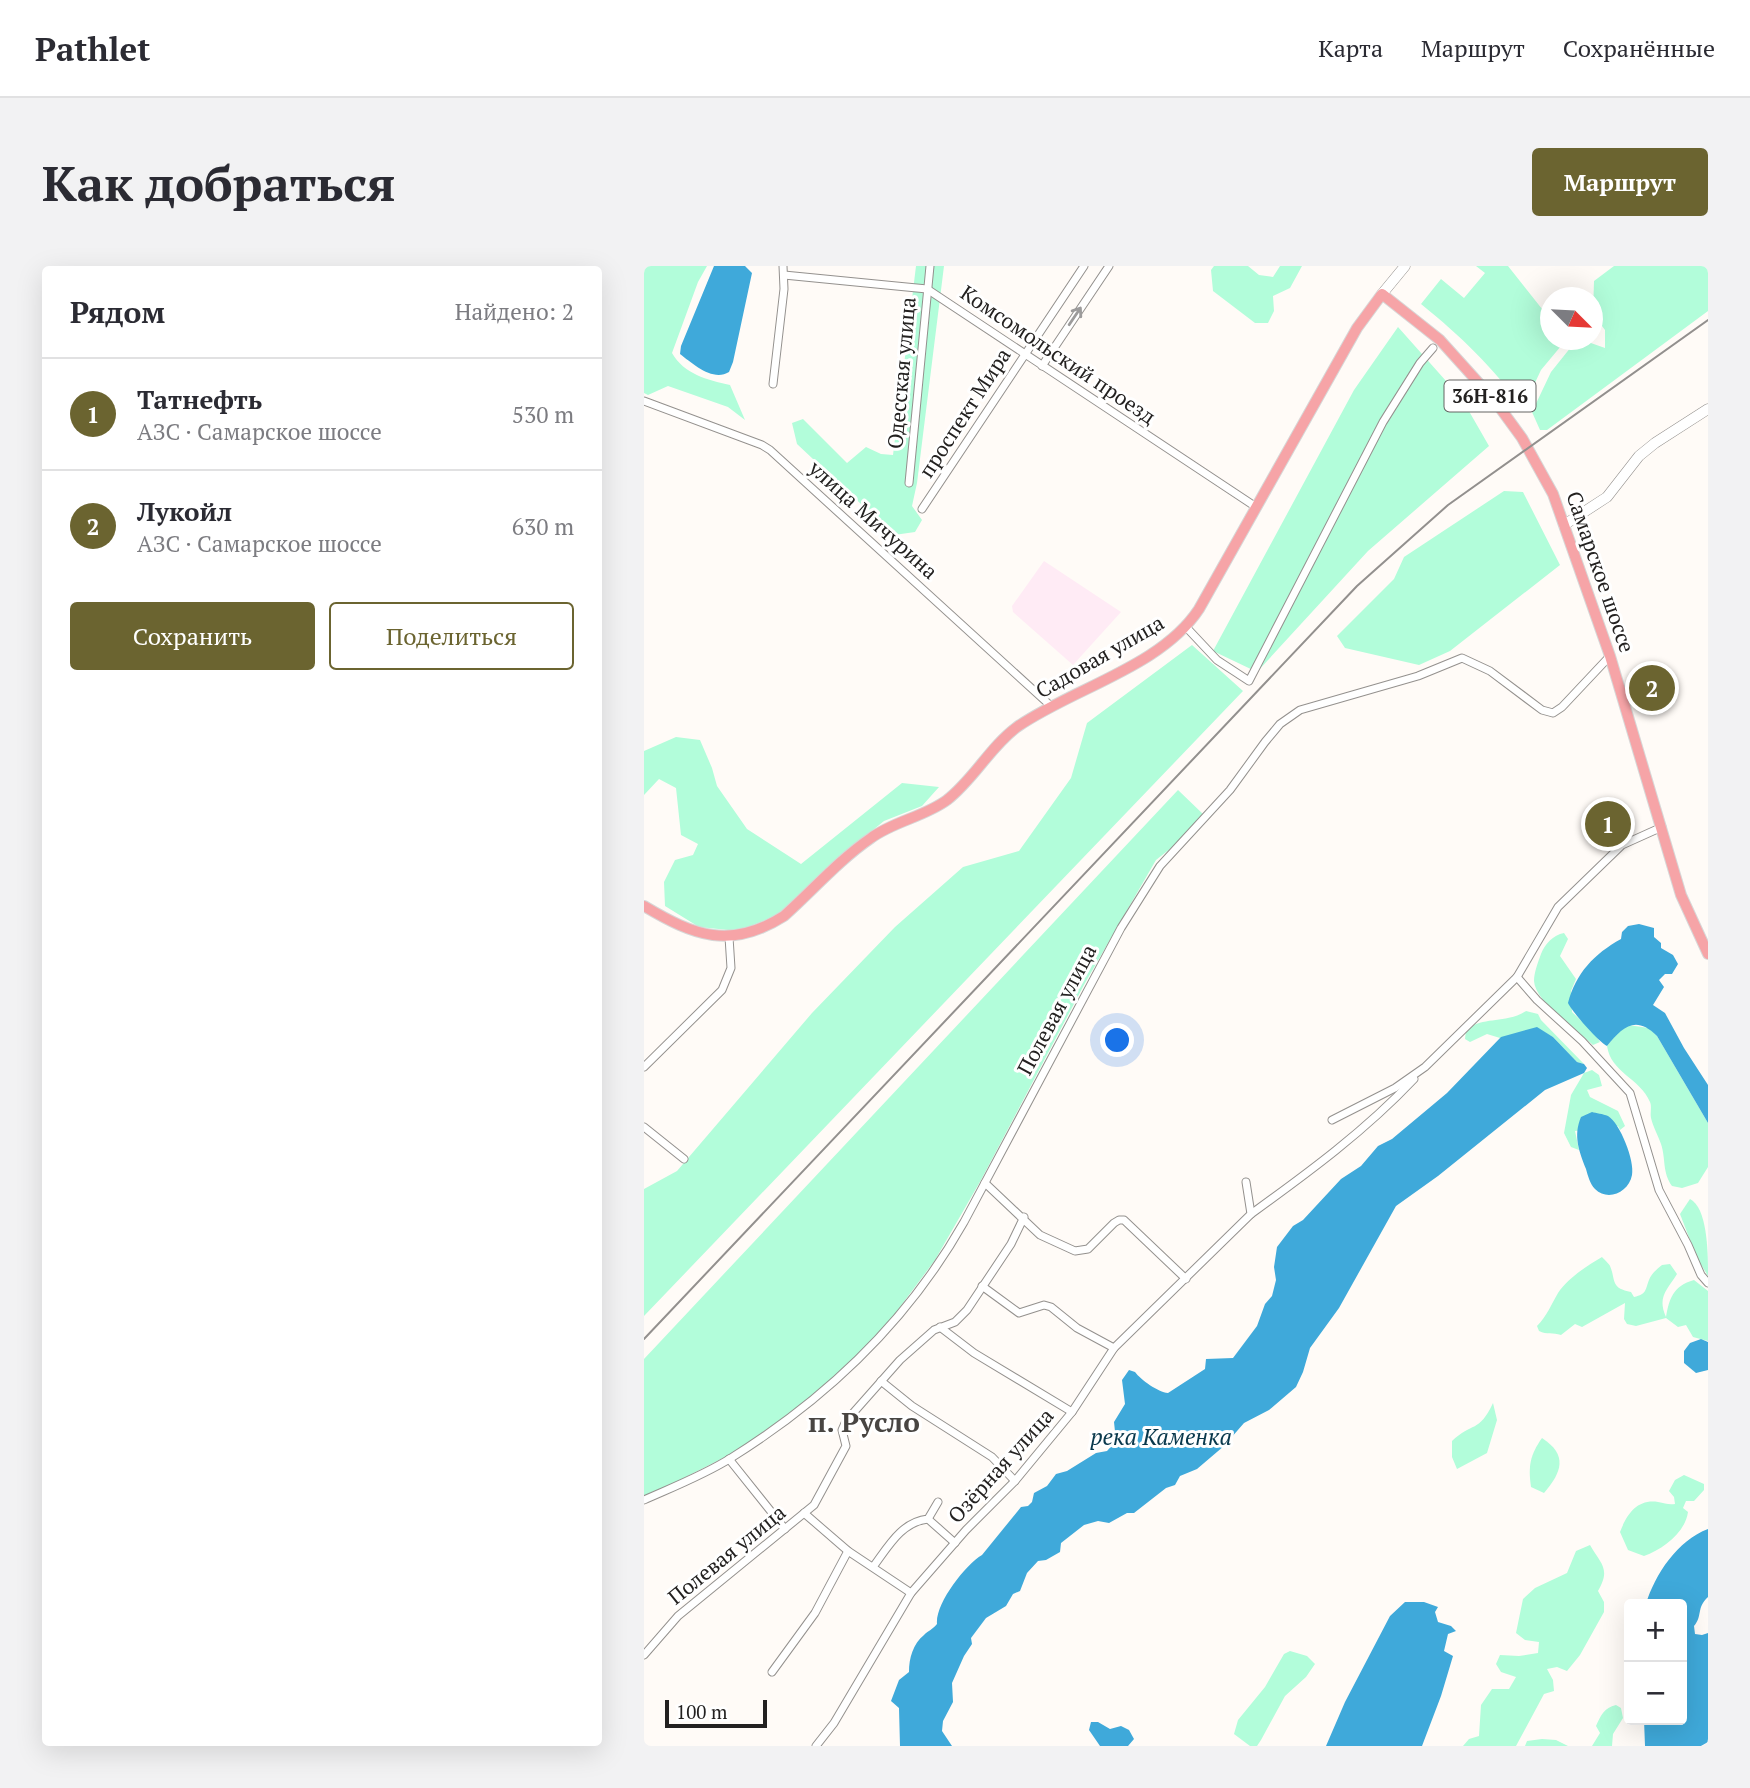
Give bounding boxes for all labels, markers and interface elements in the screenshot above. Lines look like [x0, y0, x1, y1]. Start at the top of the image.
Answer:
text: Pathlet [35, 27, 150, 70]
text: Карта [1318, 32, 1383, 64]
text: Маршрут [1421, 32, 1525, 64]
text: Сохранённые [1563, 32, 1715, 64]
button: Маршрут [1532, 148, 1708, 216]
text: Как добраться [42, 150, 396, 215]
street label: Комсомольский проезд [955, 278, 1162, 430]
north arrow [1540, 287, 1603, 350]
text: Рядом [70, 292, 165, 332]
street label: Одесская улица [880, 295, 922, 450]
text: Найдено: 2 [455, 296, 574, 327]
one-way arrow [1068, 307, 1083, 326]
street label: проспект Мира [912, 342, 1017, 483]
road number: 36Н-816 [1444, 380, 1536, 412]
text: Татнефть [137, 382, 262, 416]
text: 1 [87, 399, 100, 430]
text: 530 m [512, 399, 574, 430]
text: АЗС · Самарское шоссе [137, 416, 382, 447]
street label: улица Мичурина [802, 453, 944, 585]
street label: Самарское шоссе [1560, 487, 1642, 656]
text: Лукойл [137, 494, 232, 528]
text: 2 [87, 511, 100, 542]
text: 630 m [512, 511, 574, 542]
text: АЗС · Самарское шоссе [137, 528, 382, 559]
button: Сохранить [70, 602, 315, 670]
button: Поделиться [329, 602, 574, 670]
street label: Садовая улица [1030, 608, 1169, 704]
pin: 2 [1629, 662, 1675, 714]
pin: 1 [1585, 798, 1631, 850]
street label: Полевая улица [1010, 939, 1102, 1080]
your location [1100, 1023, 1134, 1057]
street label: Озёрная улица [941, 1402, 1060, 1529]
district label: п. Русло [808, 1403, 920, 1440]
water label: река Каменка [1090, 1421, 1232, 1452]
street label: Полевая улица [662, 1498, 791, 1610]
map controls [1624, 1599, 1687, 1725]
button: + [1624, 1599, 1687, 1662]
button: − [1624, 1662, 1687, 1725]
scale bar [665, 1697, 766, 1729]
text: 100 m [676, 1699, 727, 1724]

